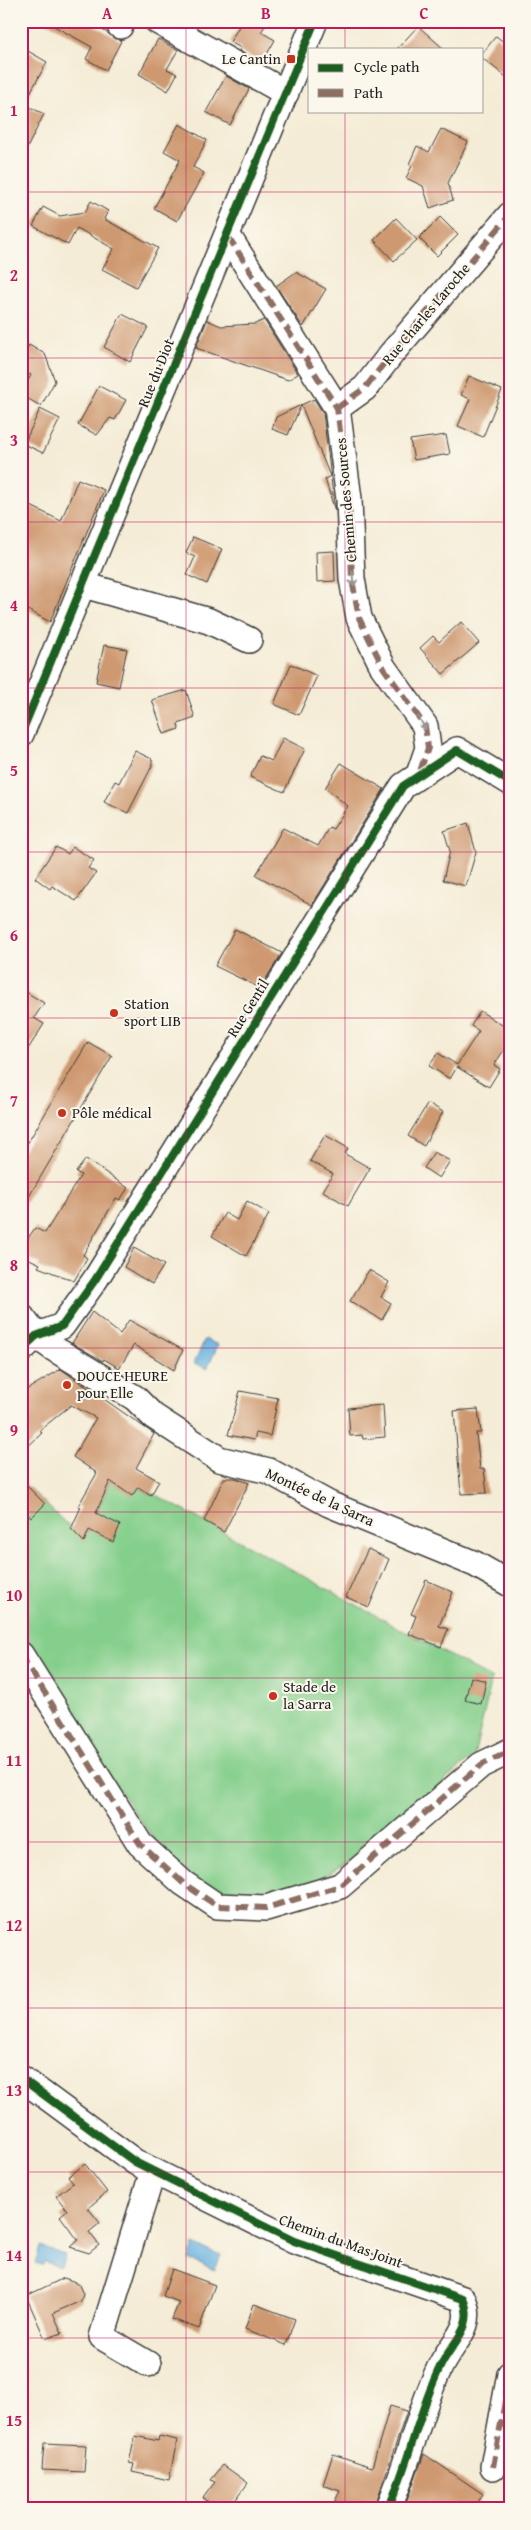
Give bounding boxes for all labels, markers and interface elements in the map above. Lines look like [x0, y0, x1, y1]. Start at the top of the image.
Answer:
text: A [102, 1, 113, 25]
text: B [261, 1, 271, 25]
text: C [419, 1, 429, 25]
place label: Le Cantin [222, 48, 282, 69]
legend [308, 48, 484, 112]
marker: Le Cantin [285, 53, 297, 65]
text: Cycle path [354, 56, 420, 77]
text: Path [354, 82, 383, 103]
text: 1 [10, 98, 18, 122]
street label: Rue Charles Laroche [377, 258, 475, 369]
text: 2 [10, 263, 18, 287]
street label: Rue du Diot [132, 334, 179, 410]
text: 3 [10, 428, 18, 452]
street label: Chemin des Sources [330, 437, 361, 563]
one-way arrow [348, 570, 358, 586]
text: 4 [10, 593, 18, 617]
one-way arrow [417, 715, 427, 730]
text: 5 [10, 758, 18, 782]
text: 6 [10, 923, 18, 947]
street label: Rue Gentil [221, 975, 274, 1041]
place label: Station sport LIB [124, 993, 181, 1031]
marker: Station sport LIB [108, 1007, 120, 1019]
text: 7 [10, 1088, 18, 1112]
place label: Pôle médical [72, 1102, 152, 1123]
marker: Pôle médical [56, 1107, 68, 1119]
text: 8 [10, 1253, 18, 1277]
place label: DOUCE HEURE pour Elle [77, 1365, 168, 1403]
marker: DOUCE HEURE pour Elle [61, 1379, 73, 1391]
text: 9 [10, 1418, 18, 1442]
street label: Montée de la Sarra [262, 1462, 378, 1531]
text: 10 [6, 1583, 22, 1607]
place label: Stade de la Sarra [283, 1676, 336, 1714]
marker: Stade de la Sarra [267, 1690, 279, 1702]
text: 11 [6, 1748, 22, 1772]
text: 12 [6, 1913, 22, 1937]
text: 13 [6, 2078, 22, 2102]
street label: Chemin du Mas Joint [276, 2208, 407, 2273]
text: 14 [6, 2243, 22, 2267]
text: 15 [6, 2408, 22, 2432]

